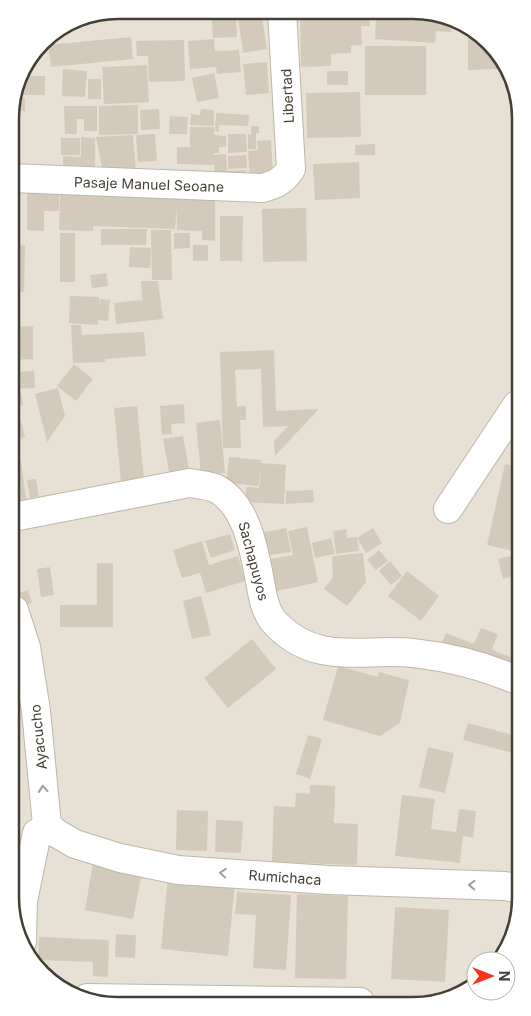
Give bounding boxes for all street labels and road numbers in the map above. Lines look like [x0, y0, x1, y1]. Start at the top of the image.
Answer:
street label: Libertad [277, 68, 297, 124]
street label: Pasaje Manuel Seoane [74, 173, 224, 195]
street label: Sachapuyos [235, 520, 273, 602]
street label: Ayacucho [26, 704, 50, 770]
street label: Rumichaca [248, 866, 322, 888]

